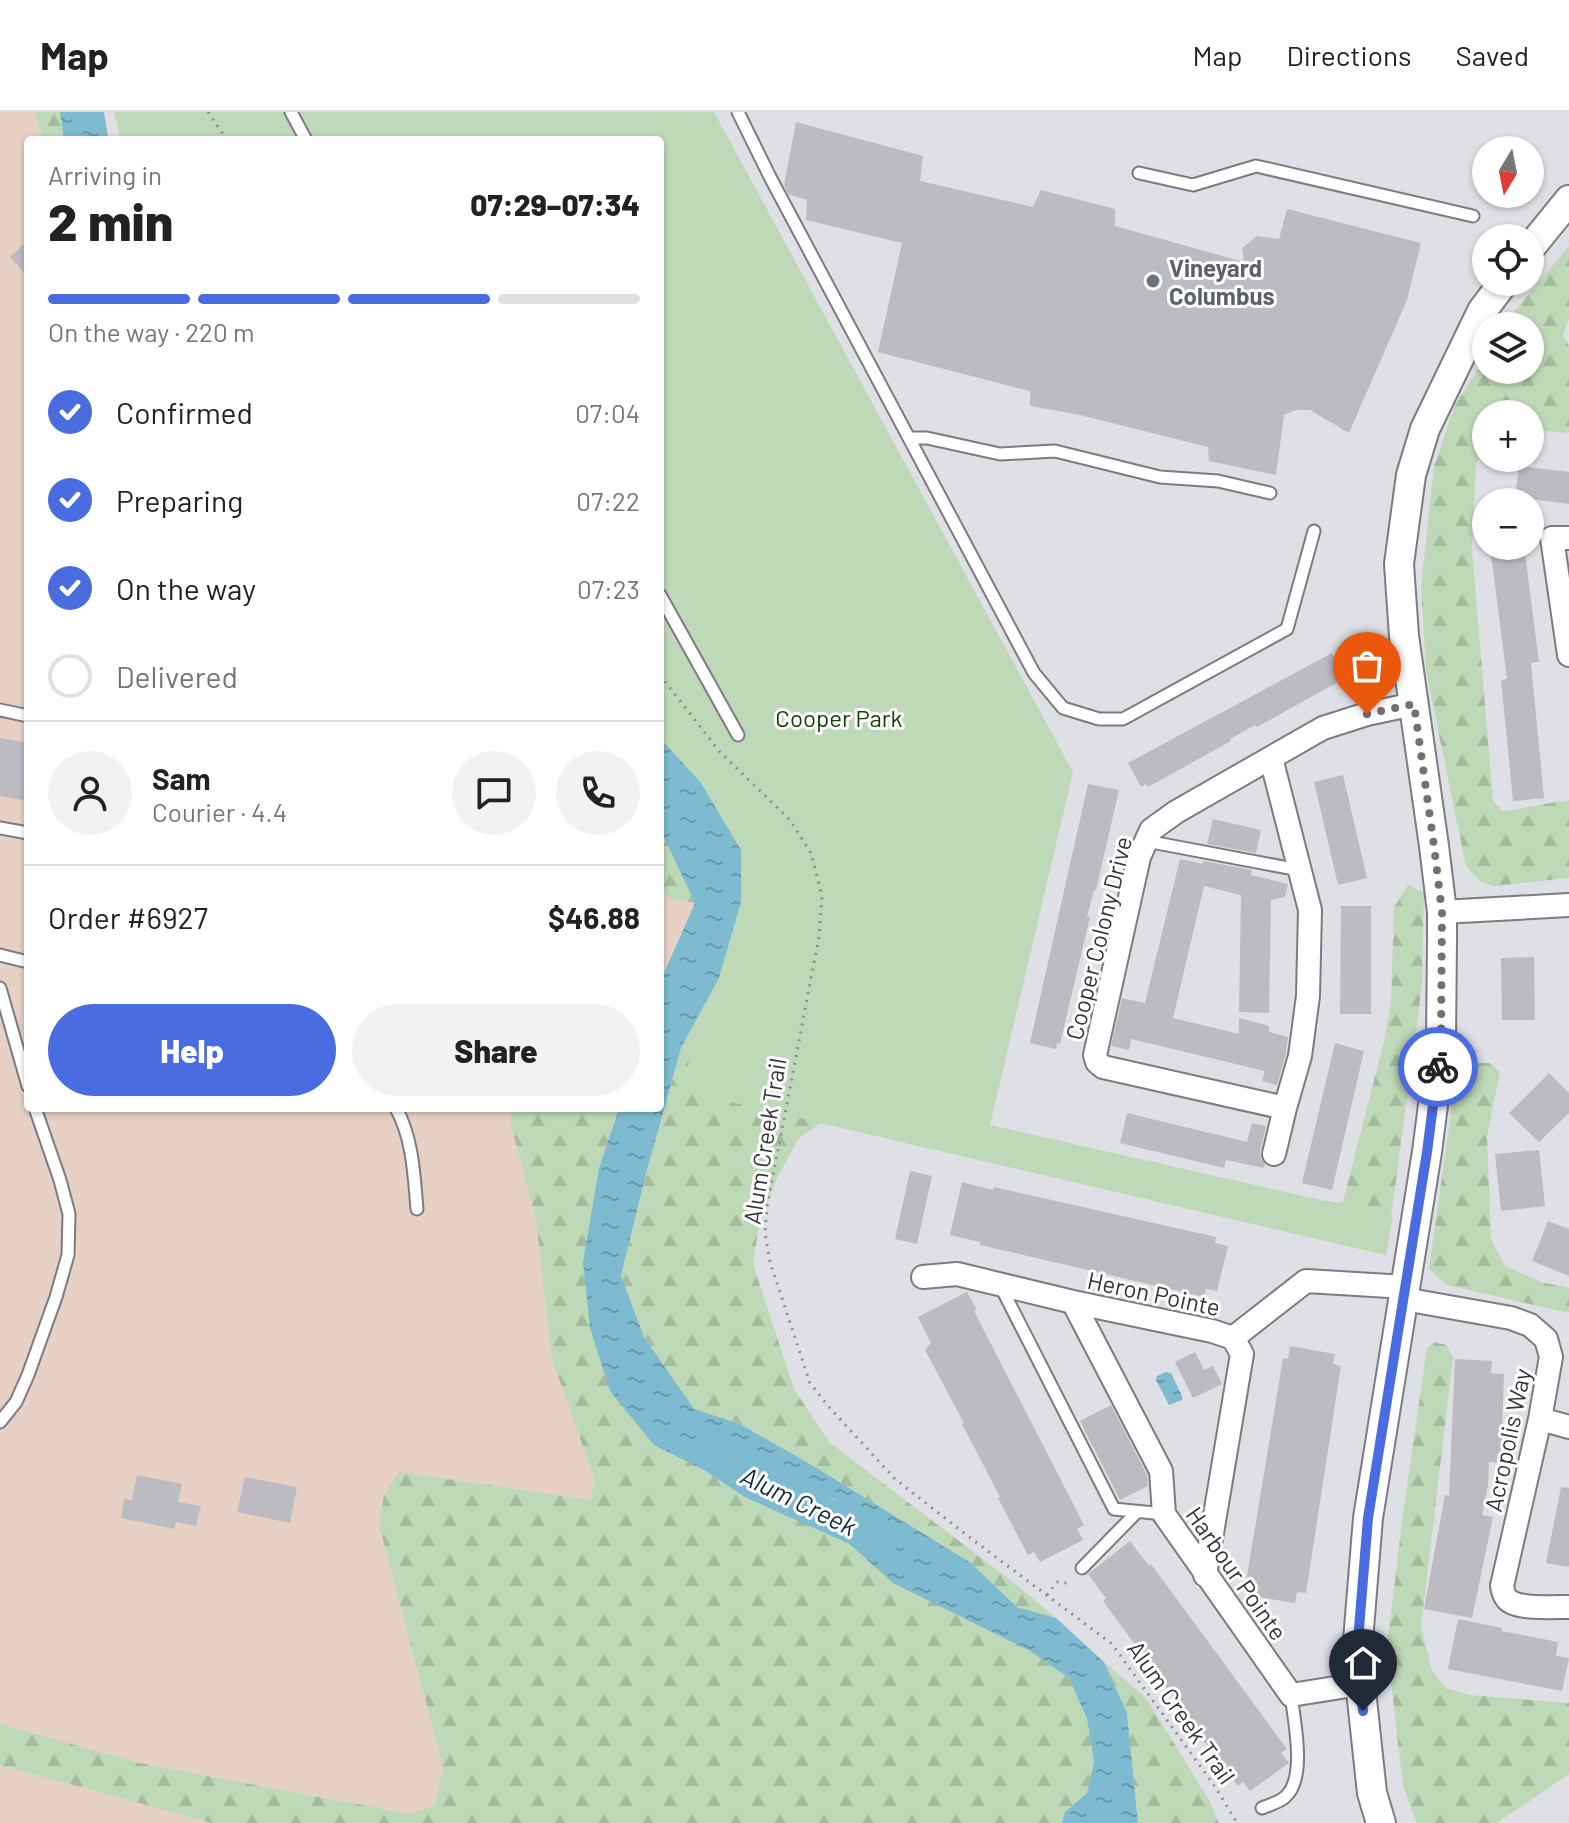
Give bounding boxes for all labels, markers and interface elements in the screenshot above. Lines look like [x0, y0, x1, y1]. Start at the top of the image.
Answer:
text: Map [40, 32, 109, 78]
text: Map [1193, 38, 1242, 72]
text: Directions [1286, 38, 1412, 72]
text: Saved [1456, 38, 1529, 72]
north arrow [1472, 136, 1544, 208]
map controls [1472, 136, 1544, 560]
text: Arriving in [48, 159, 162, 190]
text: 07:29–07:34 [470, 186, 640, 222]
text: 2 min [48, 189, 173, 251]
button: locate [1472, 224, 1544, 296]
place label: Vineyard Columbus [1169, 253, 1275, 310]
marker: Vineyard Columbus [1144, 272, 1162, 290]
button: layers [1472, 312, 1544, 384]
text: On the way · 220 m [48, 316, 254, 347]
icon: check [48, 390, 92, 434]
text: Confirmed [116, 394, 253, 430]
text: 07:04 [575, 397, 640, 428]
button: + [1472, 400, 1544, 472]
icon: check [48, 478, 92, 522]
text: Preparing [116, 482, 243, 518]
text: 07:22 [576, 485, 640, 516]
button: − [1472, 488, 1544, 560]
icon: check [48, 566, 92, 610]
text: On the way [116, 570, 256, 606]
text: 07:23 [577, 573, 640, 604]
pin [1333, 632, 1401, 714]
icon: bag [1345, 644, 1389, 688]
text: Delivered [116, 658, 238, 694]
park label: Cooper Park [775, 703, 903, 732]
button: person [48, 751, 132, 835]
button: chat [452, 751, 536, 835]
button: phone [556, 751, 640, 835]
text: Sam [152, 760, 211, 796]
text: Courier · 4.4 [152, 796, 287, 827]
street label: Cooper Colony Drive [1059, 833, 1137, 1043]
text: Order #6927 [48, 899, 208, 935]
text: $46.88 [548, 899, 640, 935]
button: Help [48, 1004, 336, 1096]
button: Share [352, 1004, 640, 1096]
courier [1398, 1027, 1478, 1107]
icon: bike [1416, 1045, 1460, 1089]
street label: Alum Creek Trail [737, 1056, 791, 1226]
street label: Heron Pointe [1085, 1265, 1223, 1321]
street label: Acropolis Way [1478, 1366, 1536, 1514]
water label: Alum Creek [736, 1459, 862, 1541]
street label: Harbour Pointe [1180, 1501, 1294, 1645]
pin [1329, 1629, 1397, 1711]
street label: Alum Creek Trail [1122, 1635, 1242, 1789]
icon: home [1341, 1641, 1385, 1685]

